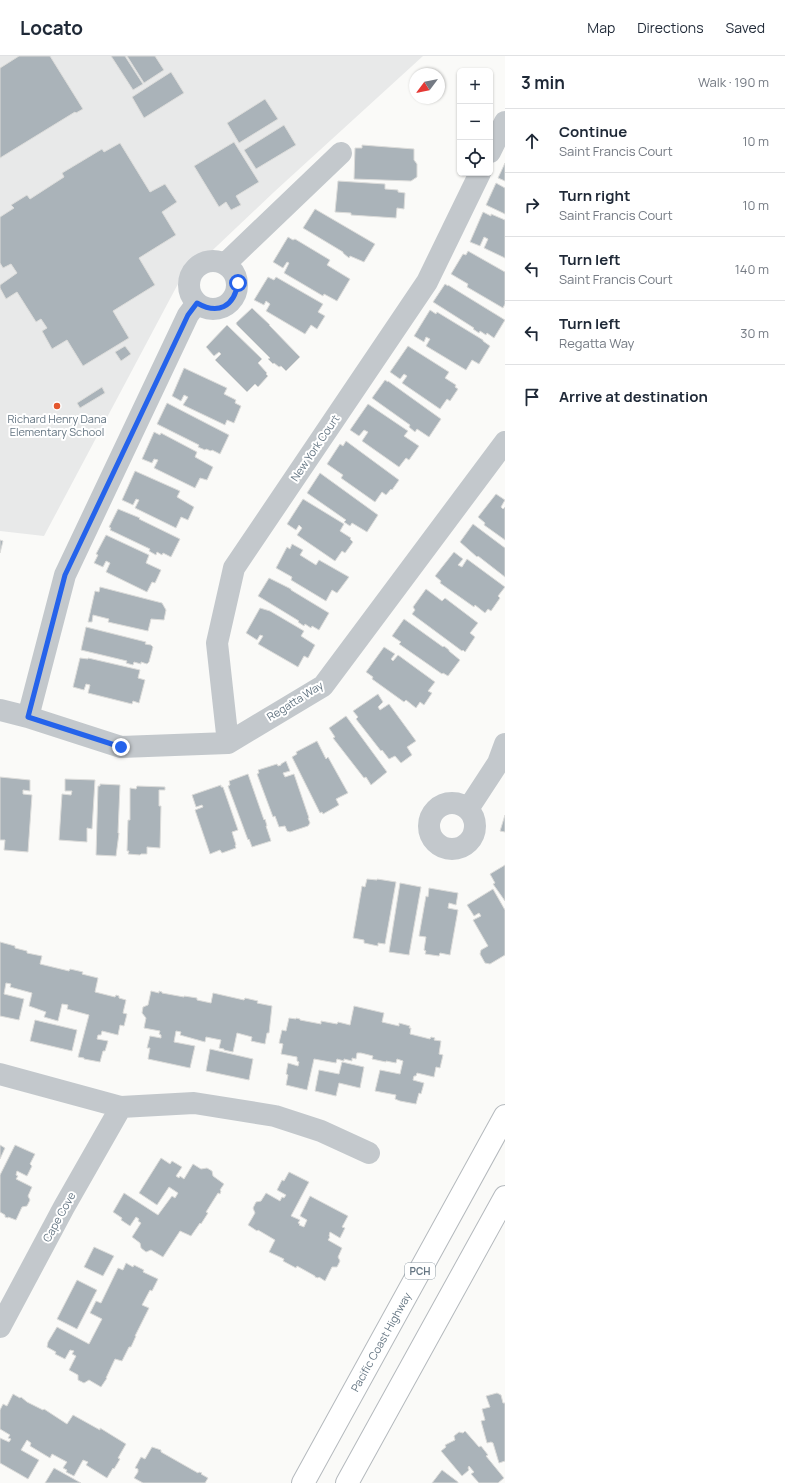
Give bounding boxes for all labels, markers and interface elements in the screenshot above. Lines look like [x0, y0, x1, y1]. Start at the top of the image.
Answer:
text: Locato [20, 15, 83, 41]
text: Map [587, 18, 615, 37]
text: Directions [637, 18, 704, 37]
text: Saved [726, 18, 765, 37]
north arrow [409, 68, 445, 104]
map controls [457, 68, 493, 176]
button: + [457, 68, 493, 104]
text: 3 min [521, 71, 565, 94]
text: Walk · 190 m [698, 73, 769, 91]
button: − [457, 104, 493, 140]
text: Continue [559, 121, 627, 142]
icon: ahead [521, 130, 543, 152]
text: 10 m [742, 132, 769, 150]
button: locate [457, 140, 493, 176]
text: Saint Francis Court [559, 142, 673, 160]
text: Turn right [559, 185, 630, 206]
icon: right [521, 194, 543, 216]
text: 10 m [742, 196, 769, 214]
text: Saint Francis Court [559, 206, 673, 224]
text: Turn left [559, 249, 621, 270]
icon: left [521, 258, 543, 280]
text: 140 m [735, 260, 769, 278]
text: Saint Francis Court [559, 270, 673, 288]
route start [229, 274, 247, 292]
text: Turn left [559, 313, 621, 334]
icon: left [521, 322, 543, 344]
text: 30 m [740, 324, 769, 342]
text: Regatta Way [559, 334, 634, 352]
icon: arrive [521, 386, 543, 408]
text: Arrive at destination [559, 386, 708, 407]
marker: Richard Henry Dana Elementary School [52, 401, 62, 411]
place label: Richard Henry Dana Elementary School [7, 411, 107, 439]
street label: New York Court [287, 412, 342, 484]
street label: Regatta Way [264, 677, 326, 724]
route end [112, 738, 130, 756]
street label: Cape Cove [39, 1189, 79, 1244]
road number: PCH [405, 1263, 435, 1279]
street label: Pacific Coast Highway [347, 1289, 414, 1394]

